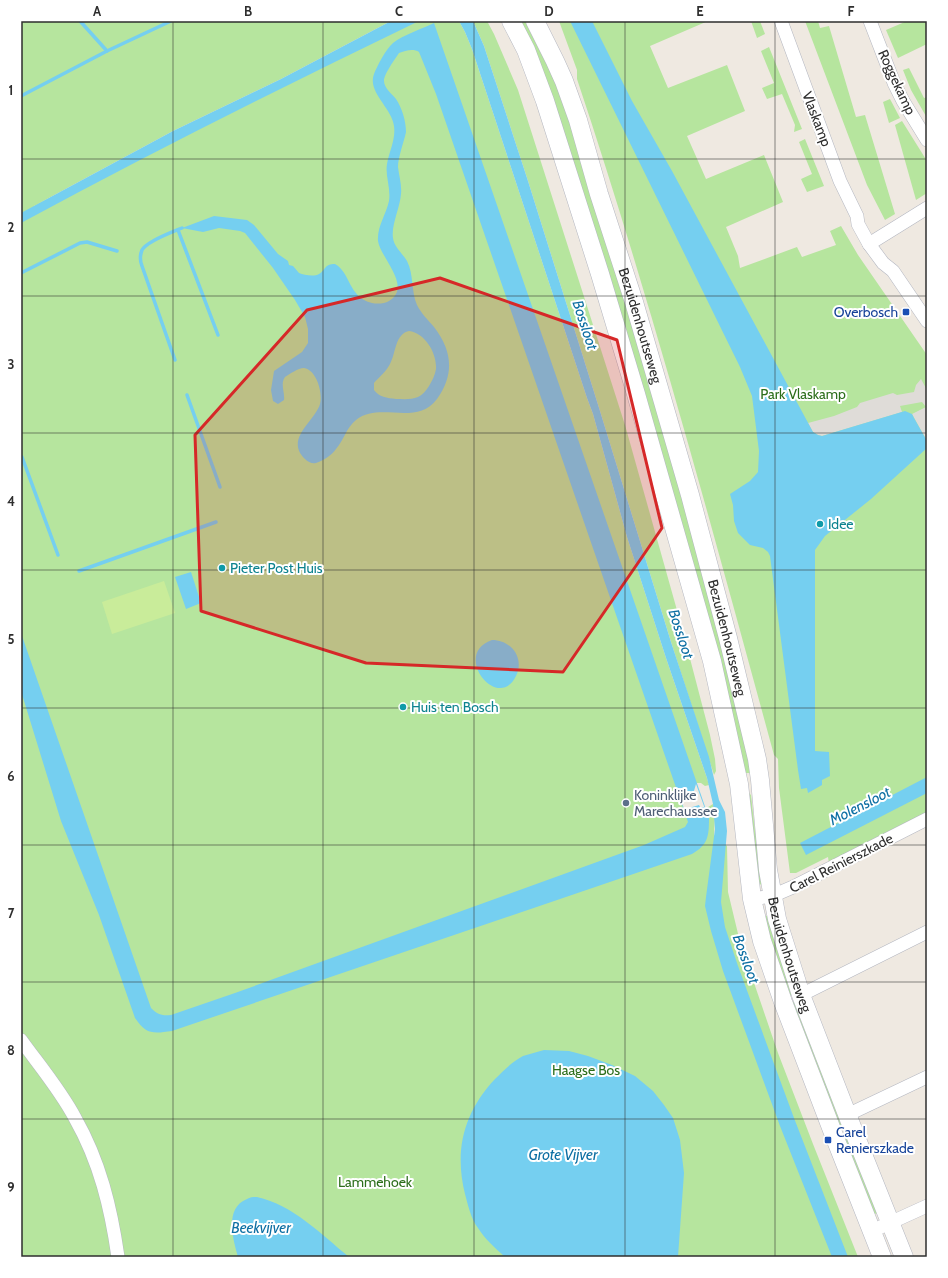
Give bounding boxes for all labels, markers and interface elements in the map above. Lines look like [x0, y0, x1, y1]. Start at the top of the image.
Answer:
text: A [93, 3, 102, 19]
text: B [244, 3, 252, 19]
text: C [395, 3, 403, 19]
text: D [544, 3, 554, 19]
text: E [696, 3, 704, 19]
text: F [848, 3, 855, 19]
street label: Roggekamp [874, 46, 920, 118]
text: 1 [9, 82, 13, 98]
street label: Vlaskamp [798, 89, 836, 149]
text: 2 [8, 219, 15, 235]
street label: Bezuidenhoutseweg [615, 266, 666, 387]
water label: Bossloot [569, 298, 602, 353]
place label: Overbosch [834, 303, 898, 321]
marker: Overbosch [901, 307, 911, 317]
text: 3 [7, 356, 15, 372]
park label: Park Vlaskamp [760, 385, 846, 403]
text: 4 [7, 493, 15, 509]
place label: Idee [828, 515, 853, 533]
marker: Idee [815, 519, 825, 529]
place label: Pieter Post Huis [230, 559, 323, 577]
marker: Pieter Post Huis [217, 563, 227, 573]
street label: Bezuidenhoutseweg [704, 577, 751, 699]
water label: Bossloot [665, 607, 698, 662]
text: 5 [8, 631, 15, 647]
place label: Huis ten Bosch [411, 698, 499, 716]
marker: Huis ten Bosch [398, 702, 408, 712]
text: 6 [7, 768, 15, 784]
water label: Molensloot [826, 783, 894, 829]
place label: Koninklijke Marechaussee [634, 786, 717, 820]
marker: Koninklijke Marechaussee [621, 798, 631, 808]
street label: Carel Reinierszkade [786, 829, 896, 897]
street label: Bezuidenhoutseweg [764, 896, 816, 1016]
text: 7 [8, 905, 15, 921]
water label: Bossloot [729, 932, 763, 987]
text: 8 [7, 1042, 15, 1058]
park label: Haagse Bos [552, 1061, 620, 1079]
place label: Carel Renierszkade [836, 1123, 914, 1157]
marker: Carel Renierszkade [823, 1135, 833, 1145]
water label: Grote Vijver [528, 1146, 599, 1164]
park label: Lammehoek [338, 1173, 413, 1191]
text: 9 [7, 1179, 15, 1195]
water label: Beekvijver [231, 1219, 292, 1237]

